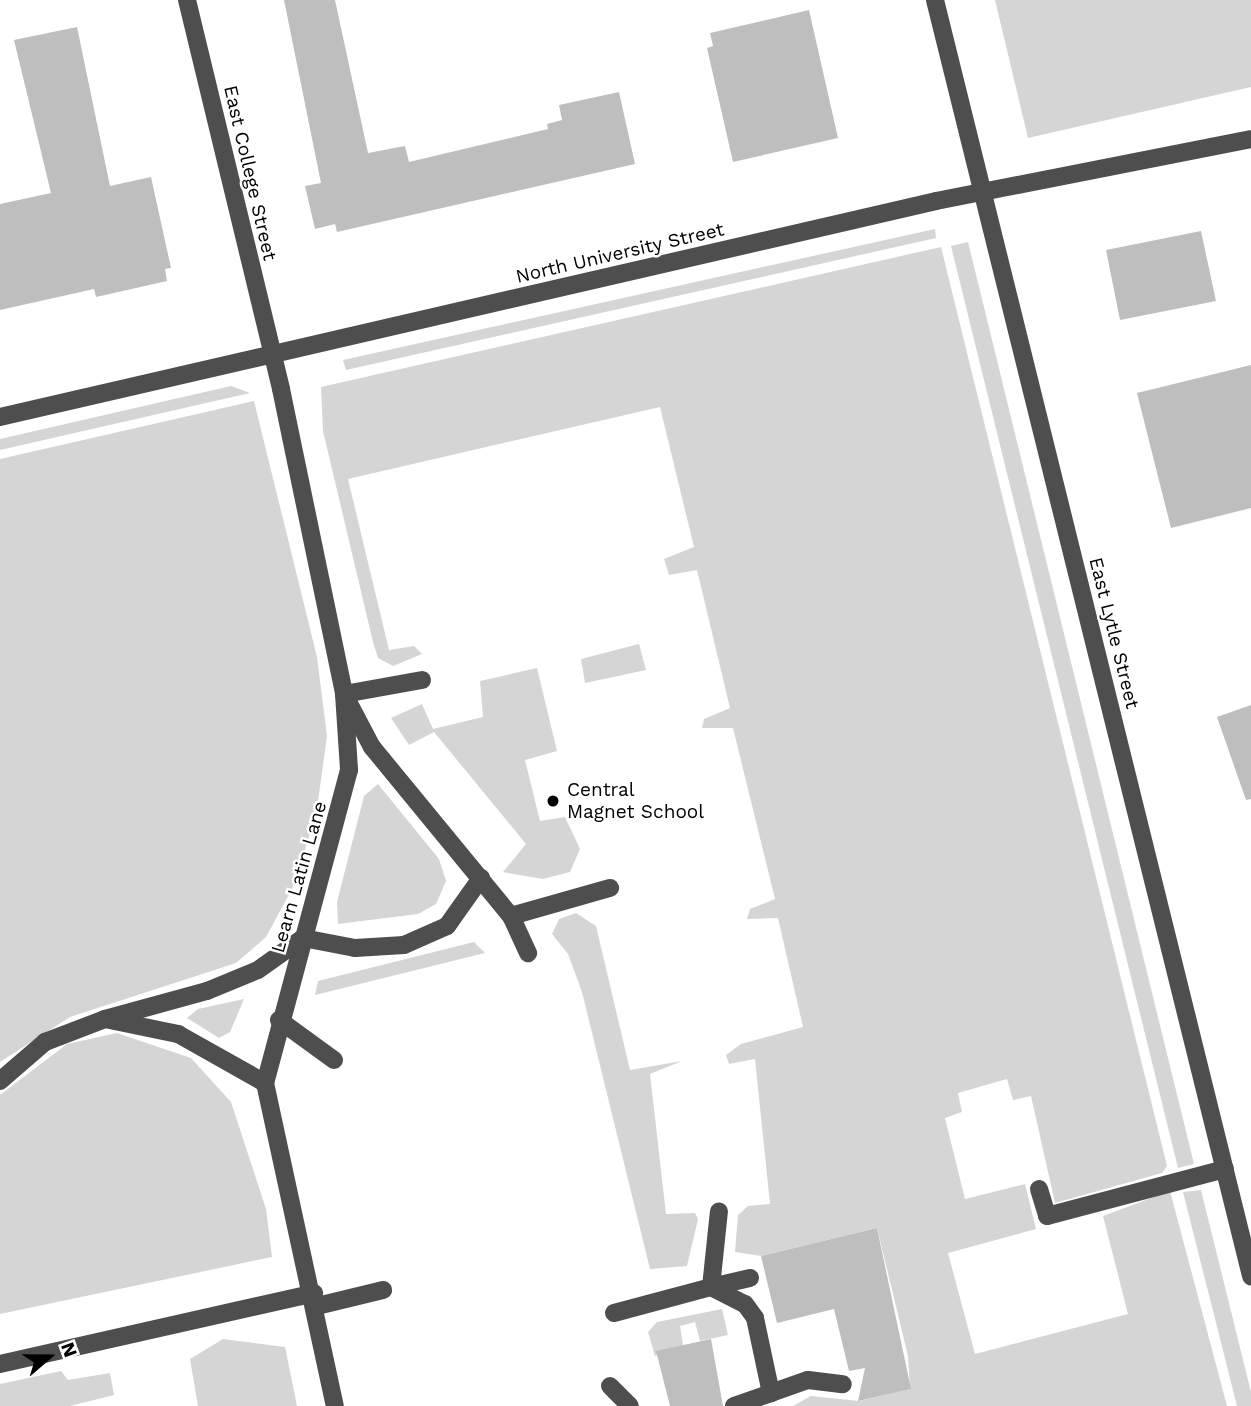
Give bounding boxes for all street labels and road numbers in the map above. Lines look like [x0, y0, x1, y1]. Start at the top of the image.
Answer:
street label: East College Street [219, 83, 281, 263]
street label: North University Street [513, 218, 727, 288]
street label: East Lytle Street [1084, 555, 1144, 711]
street label: Learn Latin Lane [266, 799, 332, 955]

